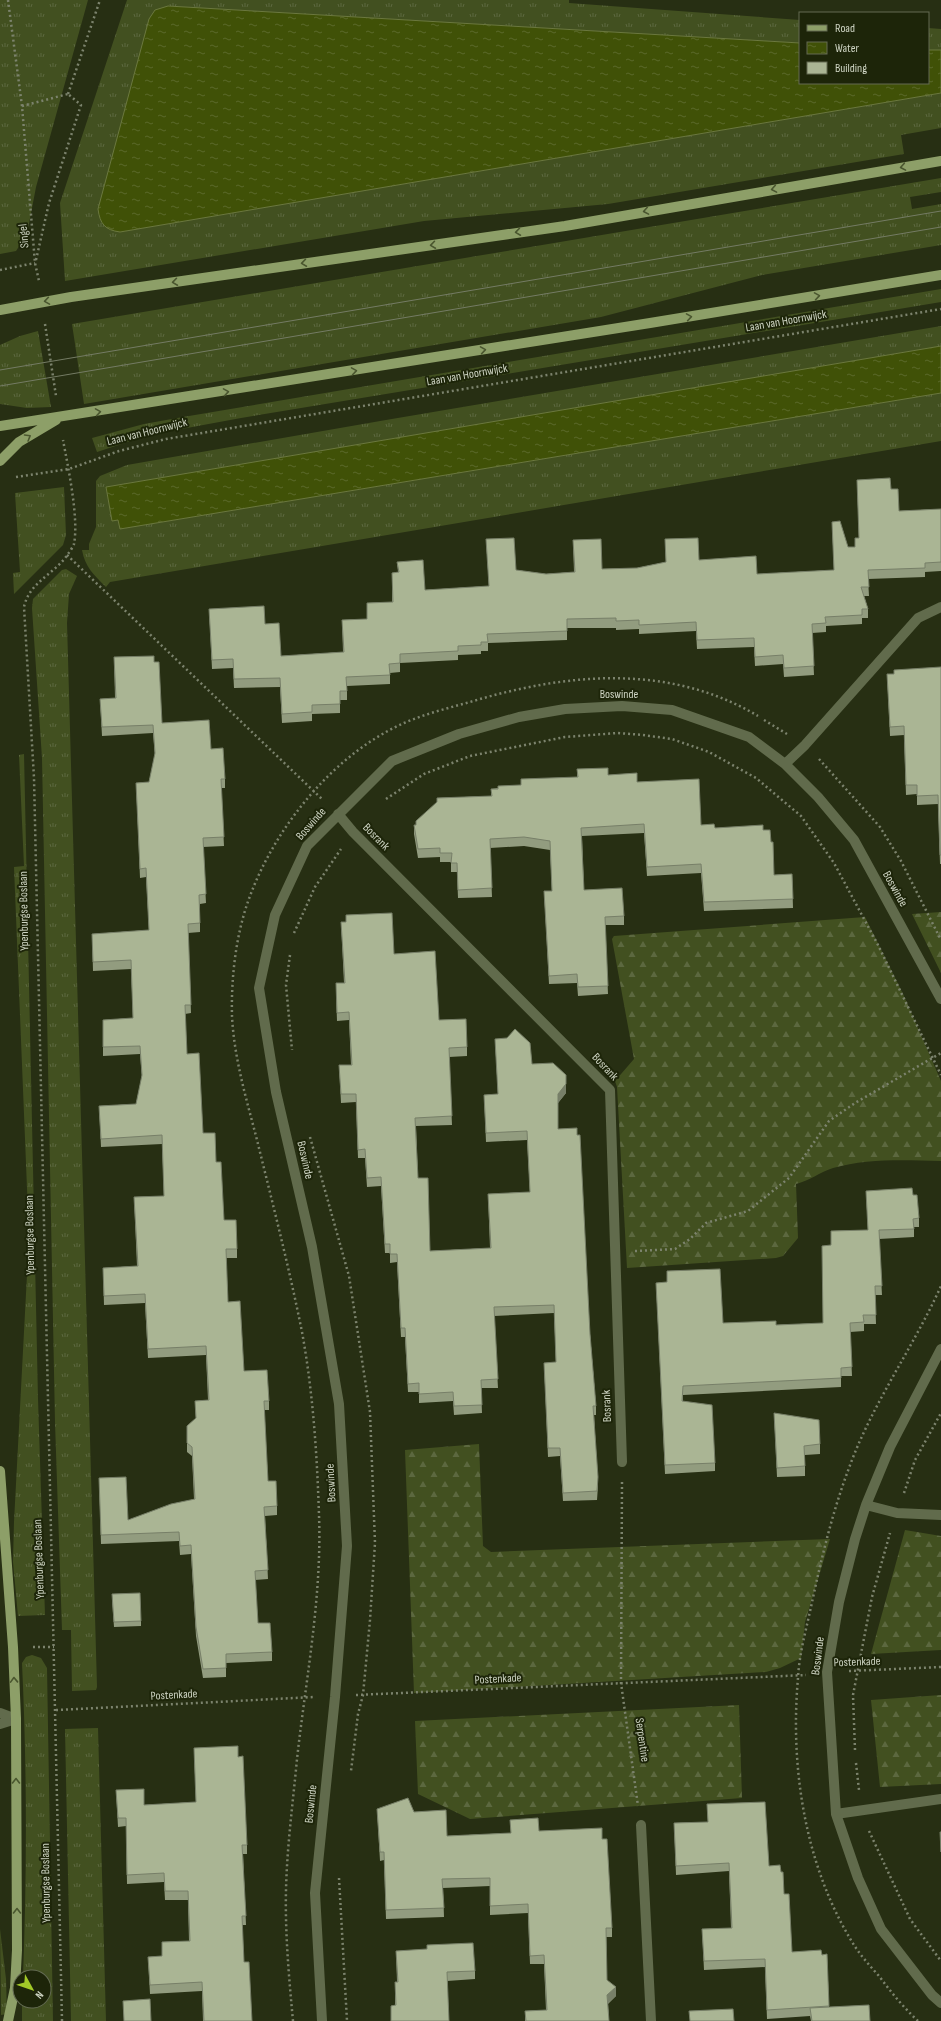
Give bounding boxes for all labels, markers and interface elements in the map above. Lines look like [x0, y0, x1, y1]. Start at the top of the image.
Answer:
legend [799, 12, 929, 84]
text: Road [835, 21, 855, 36]
text: Water [835, 41, 859, 56]
text: Building [835, 61, 867, 76]
one-way arrow [899, 162, 906, 171]
one-way arrow [771, 184, 778, 193]
one-way arrow [643, 207, 649, 215]
street label: Singel [15, 223, 33, 249]
one-way arrow [515, 227, 521, 236]
one-way arrow [430, 240, 436, 249]
one-way arrow [301, 258, 307, 267]
one-way arrow [172, 277, 178, 286]
one-way arrow [814, 292, 820, 301]
one-way arrow [44, 296, 50, 305]
street label: Laan van Hoornwijck [744, 306, 828, 336]
one-way arrow [685, 313, 692, 322]
one-way arrow [480, 346, 486, 355]
street label: Laan van Hoornwijck [425, 360, 509, 390]
one-way arrow [351, 367, 357, 376]
one-way arrow [223, 388, 229, 396]
one-way arrow [95, 408, 101, 417]
street label: Laan van Hoornwijck [105, 415, 189, 449]
one-way arrow [24, 435, 31, 442]
street label: Boswinde [600, 687, 638, 702]
street label: Boswinde [293, 804, 329, 843]
street label: Bosrank [359, 820, 393, 854]
street label: Boswinde [879, 868, 911, 910]
street label: Ypenburgse Boslaan [16, 871, 32, 951]
street label: Bosrank [589, 1050, 622, 1084]
street label: Boswinde [293, 1140, 317, 1181]
street label: Ypenburgse Boslaan [22, 1195, 38, 1275]
street label: Bosrank [599, 1389, 615, 1422]
street label: Boswinde [322, 1463, 339, 1503]
street label: Ypenburgse Boslaan [30, 1519, 48, 1599]
street label: Boswinde [808, 1636, 828, 1676]
street label: Postenkade [833, 1654, 881, 1670]
street label: Postenkade [474, 1670, 522, 1688]
one-way arrow [10, 1677, 19, 1683]
street label: Postenkade [150, 1686, 198, 1704]
street label: Serpentine [631, 1717, 653, 1763]
one-way arrow [12, 1778, 20, 1784]
street label: Boswinde [302, 1784, 320, 1824]
street label: Ypenburgse Boslaan [38, 1843, 54, 1923]
one-way arrow [13, 1908, 21, 1914]
north arrow [12, 1969, 52, 2009]
text: N [32, 1989, 46, 2002]

